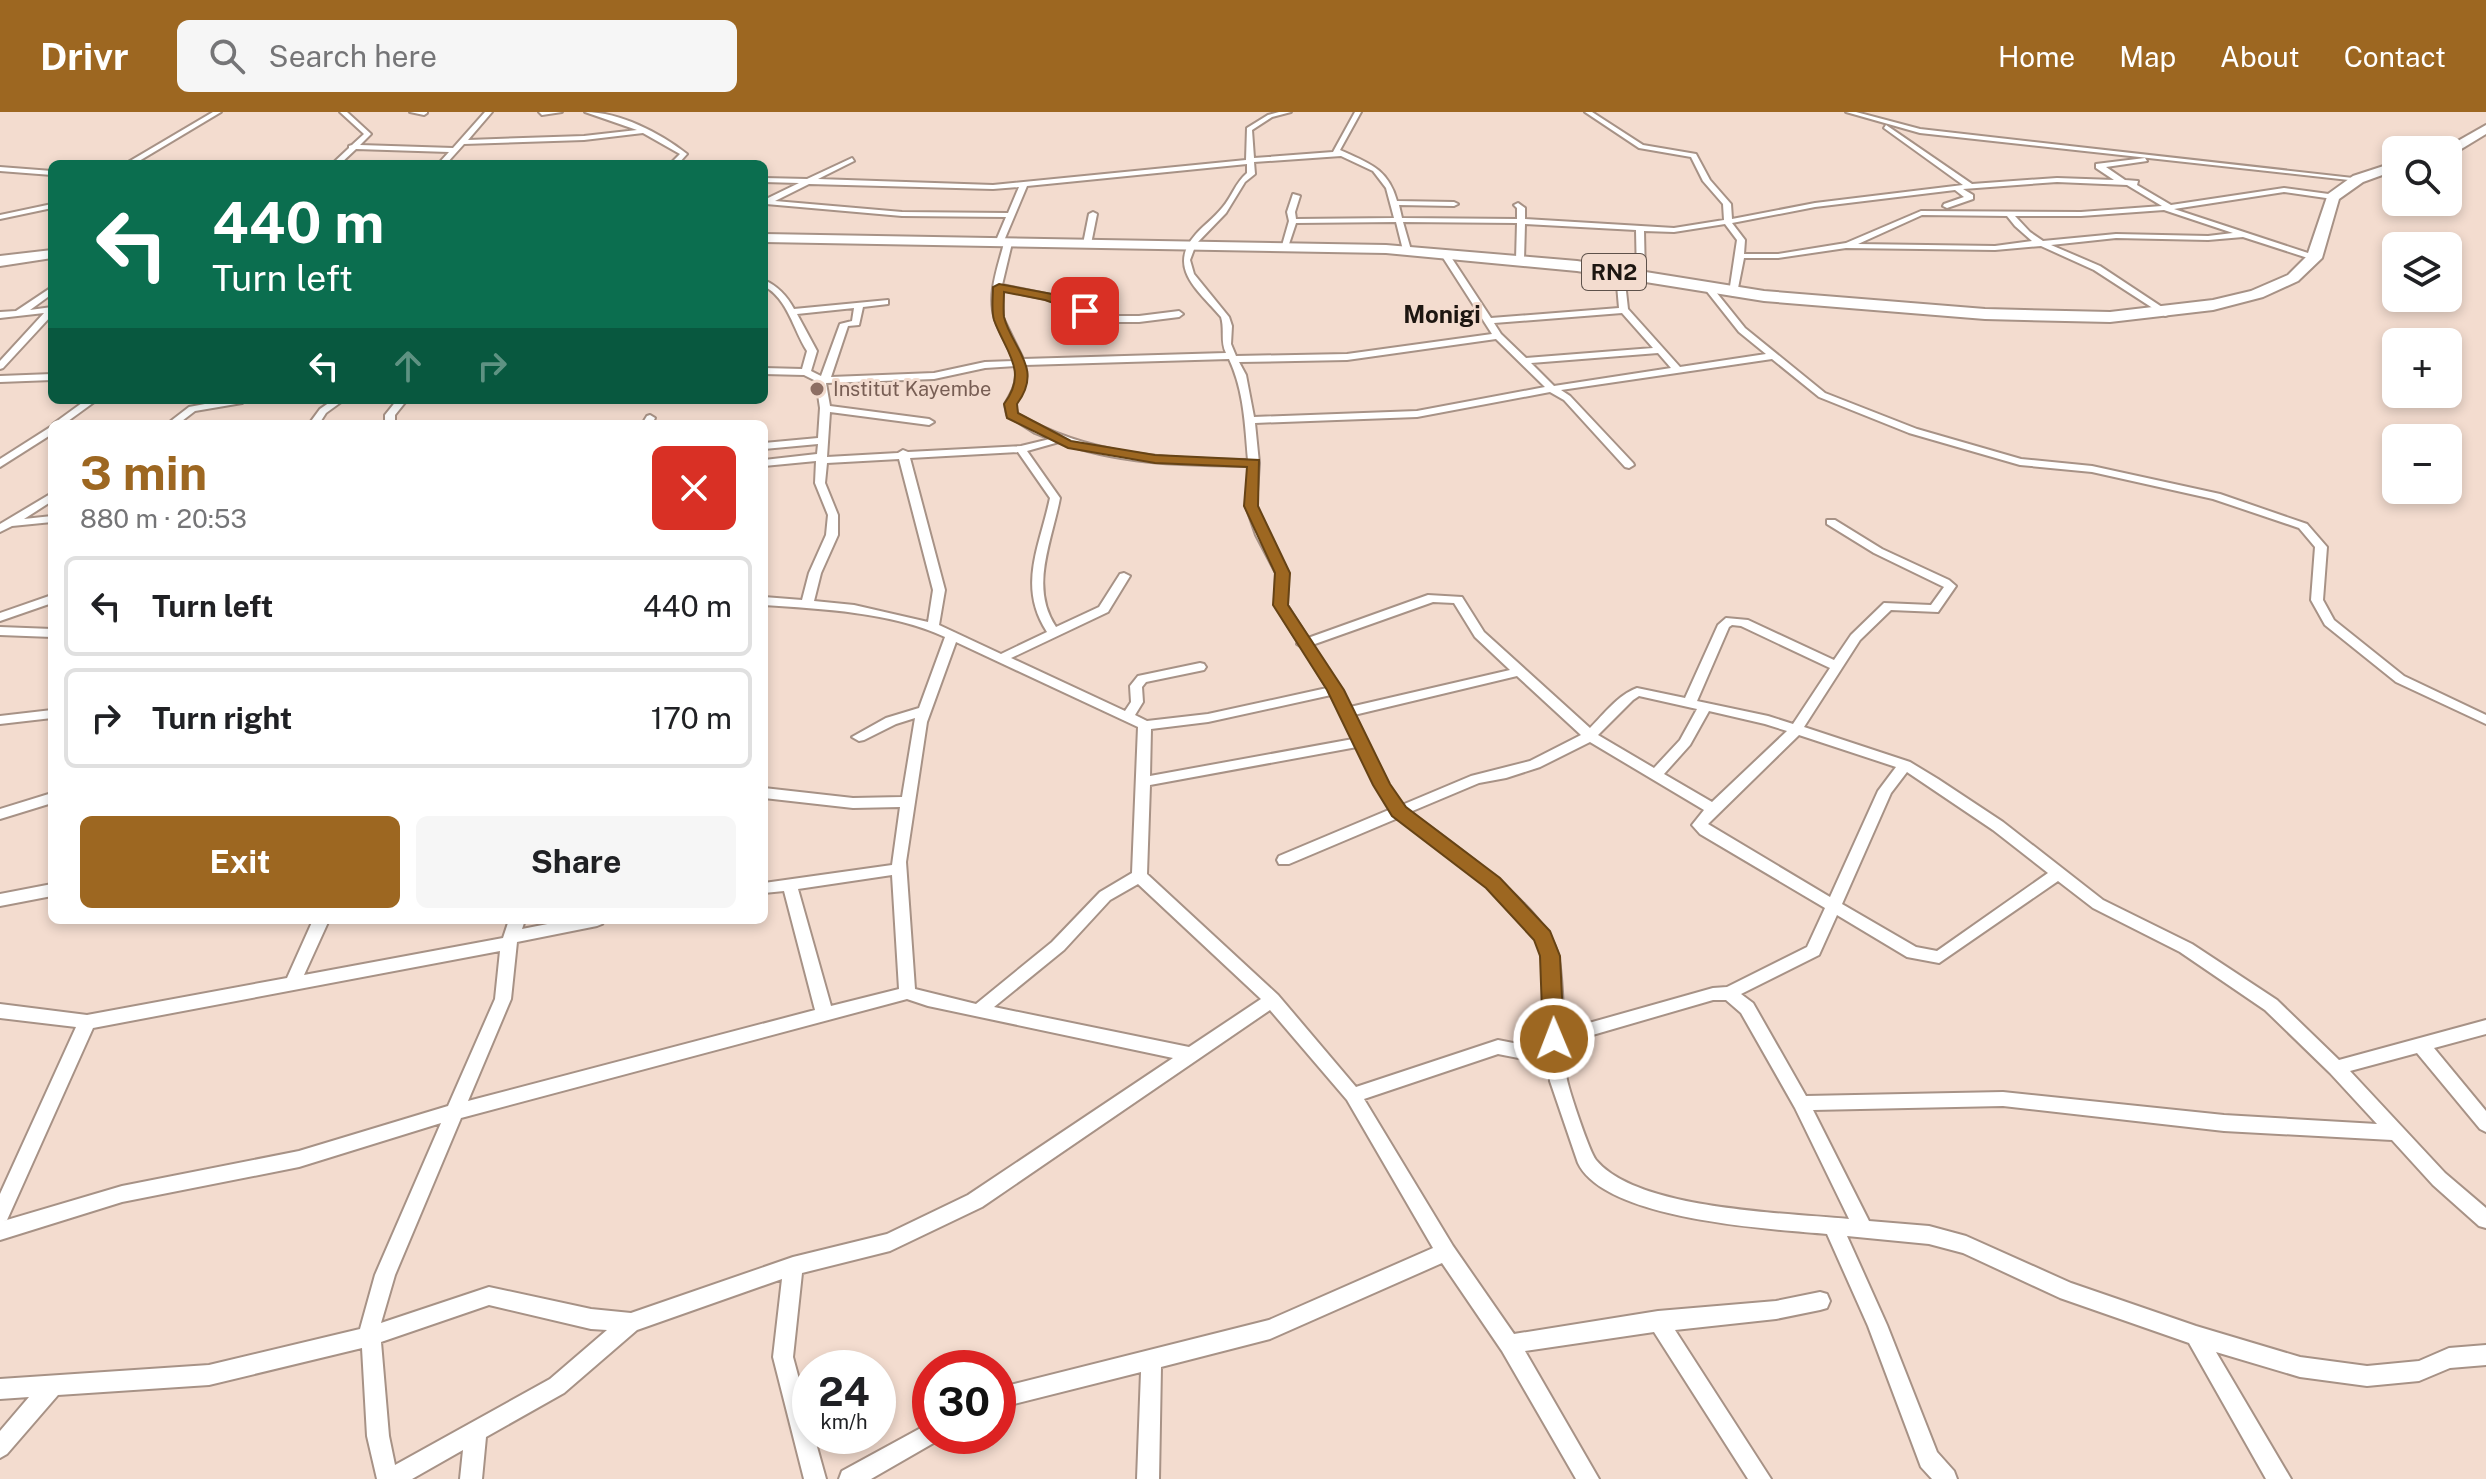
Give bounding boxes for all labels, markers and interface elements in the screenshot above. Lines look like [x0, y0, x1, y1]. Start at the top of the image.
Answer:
search box [177, 20, 737, 92]
text: Drivr [40, 34, 129, 79]
icon: search [205, 34, 249, 78]
text: Search here [269, 38, 437, 74]
text: Home [1998, 40, 2075, 73]
text: Map [2119, 40, 2176, 73]
text: About [2220, 40, 2300, 73]
text: Contact [2344, 40, 2446, 73]
map controls [2382, 136, 2462, 504]
button: search [2382, 136, 2462, 216]
text: 440 m [212, 190, 384, 256]
icon: left [80, 192, 184, 296]
button: layers [2382, 232, 2462, 312]
road number: RN2 [1582, 254, 1646, 290]
text: Turn left [212, 257, 353, 299]
pin [1051, 277, 1119, 345]
icon: arrive [1063, 289, 1107, 333]
district label: Monigi [1403, 300, 1481, 328]
button: + [2382, 328, 2462, 408]
icon: left [302, 344, 346, 388]
icon: ahead [386, 344, 430, 388]
icon: right [470, 344, 514, 388]
place label: Institut Kayembe [833, 377, 991, 401]
marker: Institut Kayembe [808, 380, 826, 398]
button: − [2382, 424, 2462, 504]
text: 3 min [80, 444, 207, 501]
button: close [652, 446, 736, 530]
text: 880 m · 20:53 [80, 503, 247, 534]
icon: left [84, 584, 128, 628]
text: Turn left [152, 588, 273, 624]
text: 440 m [643, 588, 732, 624]
icon: right [84, 696, 128, 740]
text: Turn right [152, 700, 292, 736]
text: 170 m [651, 700, 732, 736]
button: Exit [80, 816, 400, 908]
button: Share [416, 816, 736, 908]
position arrow [1512, 997, 1596, 1081]
speed limit sign: 30 [912, 1350, 1016, 1454]
text: 24 [818, 1368, 870, 1415]
text: km/h [820, 1410, 868, 1434]

